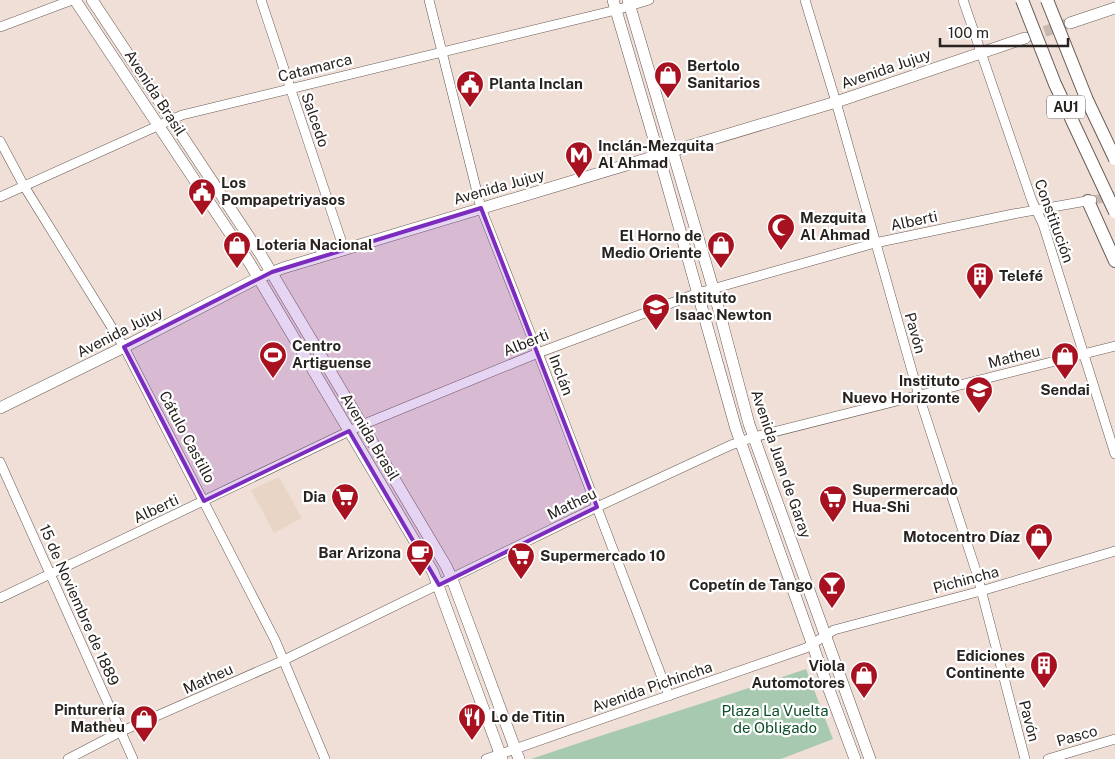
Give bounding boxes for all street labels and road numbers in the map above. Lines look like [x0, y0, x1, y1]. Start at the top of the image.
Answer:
street label: Avenida Jujuy [839, 45, 933, 92]
street label: Avenida Brasil [121, 47, 189, 139]
street label: Catamarca [276, 50, 354, 85]
street label: Salcedo [298, 90, 333, 149]
road number: AU1 [1047, 95, 1085, 118]
street label: Avenida Jujuy [451, 165, 546, 208]
street label: Constitución [1031, 177, 1077, 265]
street label: Alberti [889, 207, 939, 234]
street label: Avenida Jujuy [74, 303, 166, 360]
street label: Pavón [902, 310, 929, 355]
street label: Alberti [500, 326, 551, 359]
street label: Matheu [986, 342, 1042, 371]
street label: Inclán [546, 352, 577, 398]
street label: Avenida Juan de Garay [748, 387, 815, 540]
street label: Cátulo Castillo [156, 388, 219, 486]
street label: Avenida Brasil [338, 390, 403, 483]
street label: Matheu [544, 484, 599, 523]
street label: Alberti [131, 491, 181, 526]
street label: 15 de Noviembre de 1889 [36, 522, 123, 688]
street label: Pichincha [931, 563, 1001, 596]
street label: Avenida Pichincha [589, 658, 714, 715]
street label: Matheu [180, 660, 235, 697]
street label: Pavón [1016, 698, 1043, 743]
street label: Pasco [1054, 722, 1099, 749]

